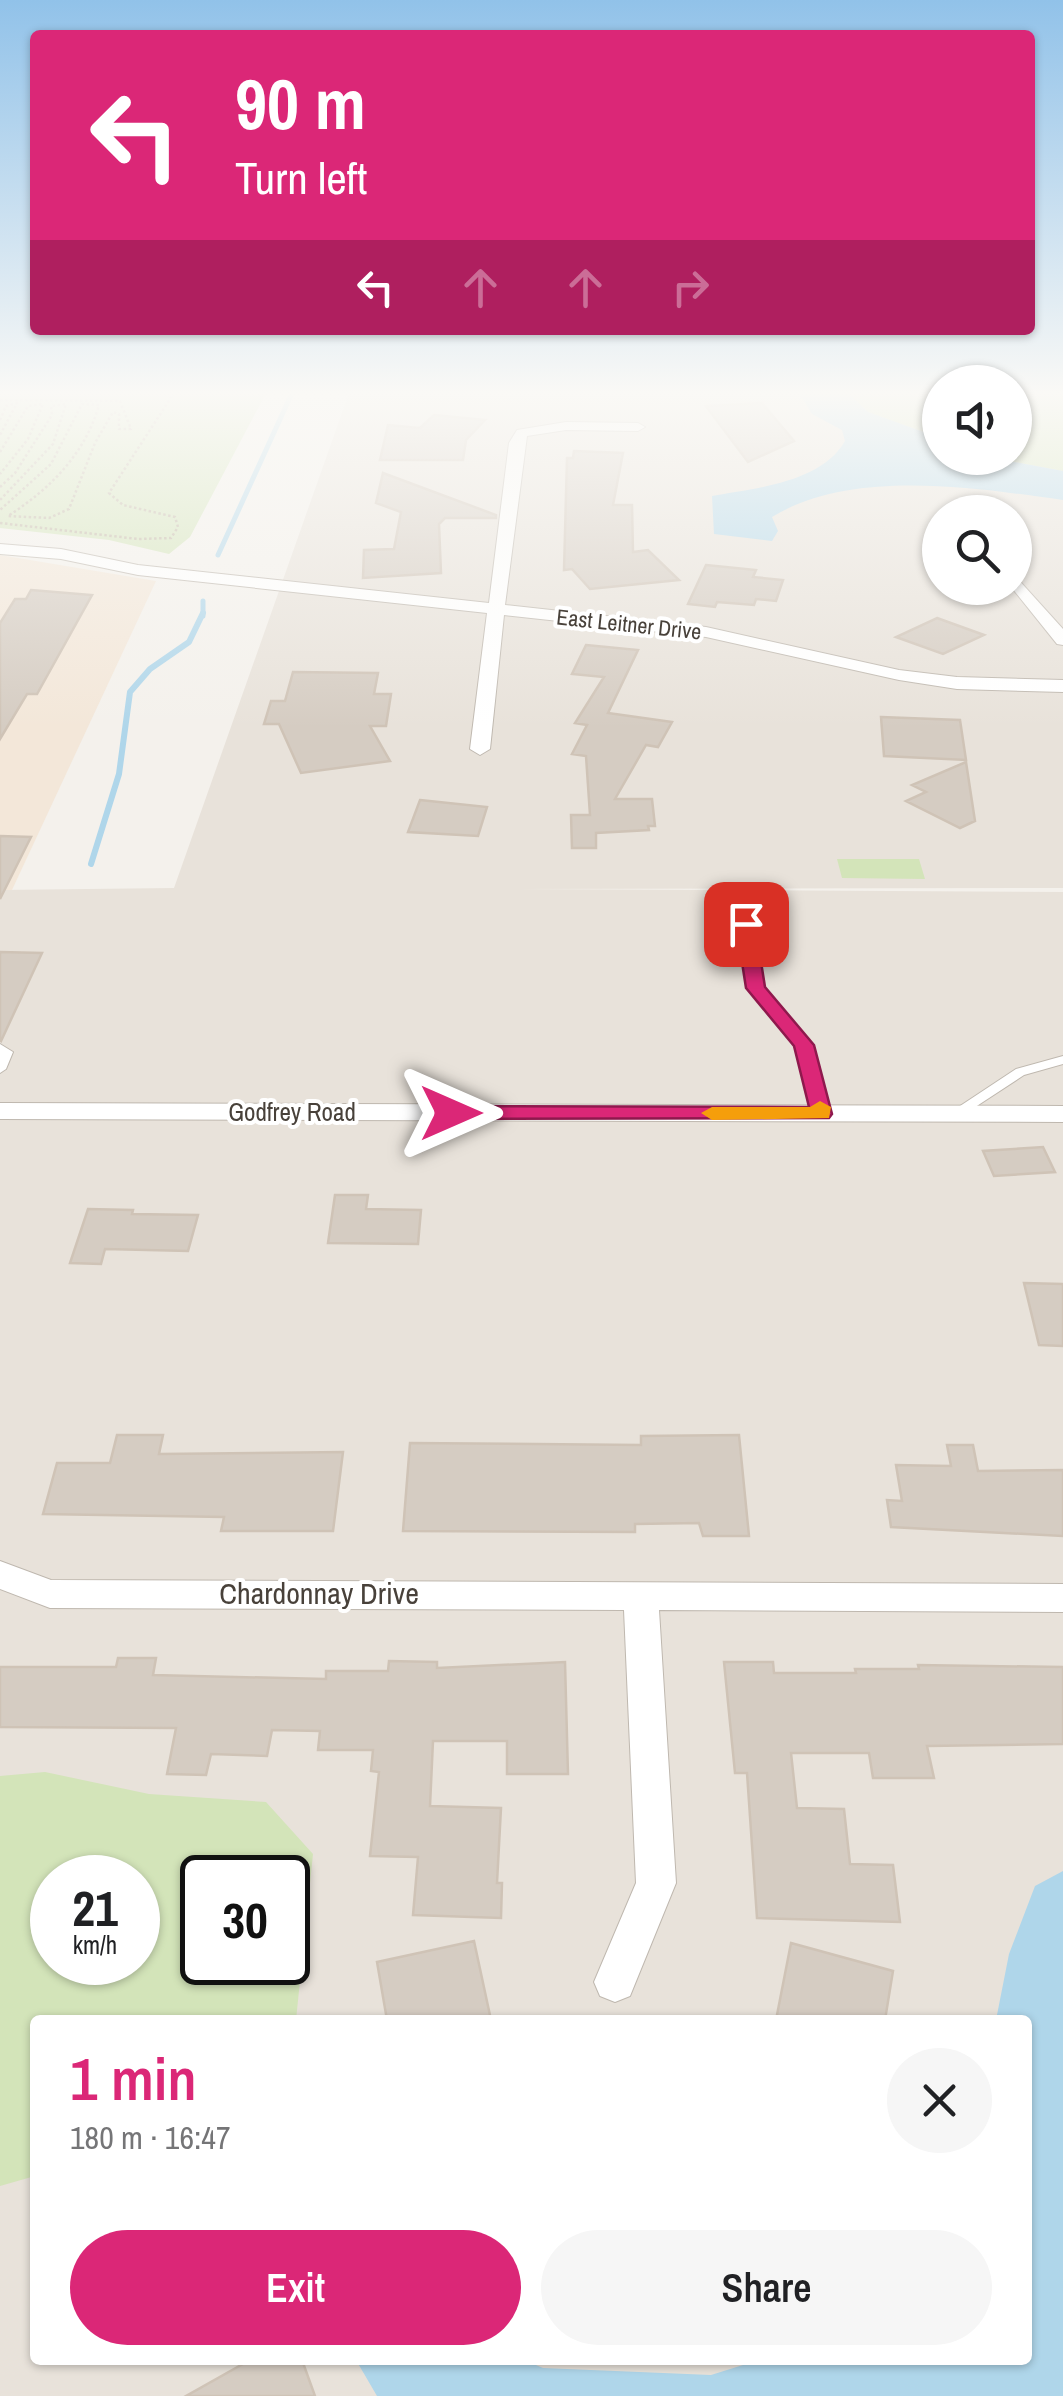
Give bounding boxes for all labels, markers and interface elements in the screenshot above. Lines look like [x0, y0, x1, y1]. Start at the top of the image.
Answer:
text: 90 m [235, 57, 366, 151]
icon: left [70, 70, 200, 200]
text: Turn left [235, 147, 367, 208]
icon: left [348, 260, 403, 315]
icon: ahead [453, 260, 508, 315]
icon: ahead [558, 260, 613, 315]
icon: right [663, 260, 718, 315]
map controls [922, 365, 1032, 605]
button: sound [922, 365, 1032, 475]
button: search [922, 495, 1032, 605]
street label: East Leitner Drive [555, 601, 703, 647]
pin [704, 882, 789, 967]
icon: arrive [719, 897, 774, 952]
position arrow [399, 1061, 503, 1165]
street label: Godfrey Road [228, 1095, 356, 1129]
street label: Chardonnay Drive [219, 1573, 419, 1613]
speed limit sign: 30 [180, 1855, 310, 1985]
text: 21 [72, 1874, 118, 1942]
text: km/h [73, 1928, 117, 1962]
text: 1 min [70, 2038, 197, 2119]
button: close [887, 2048, 992, 2153]
text: 180 m · 16:47 [70, 2116, 230, 2159]
button: Exit [70, 2230, 521, 2345]
button: Share [541, 2230, 992, 2345]

